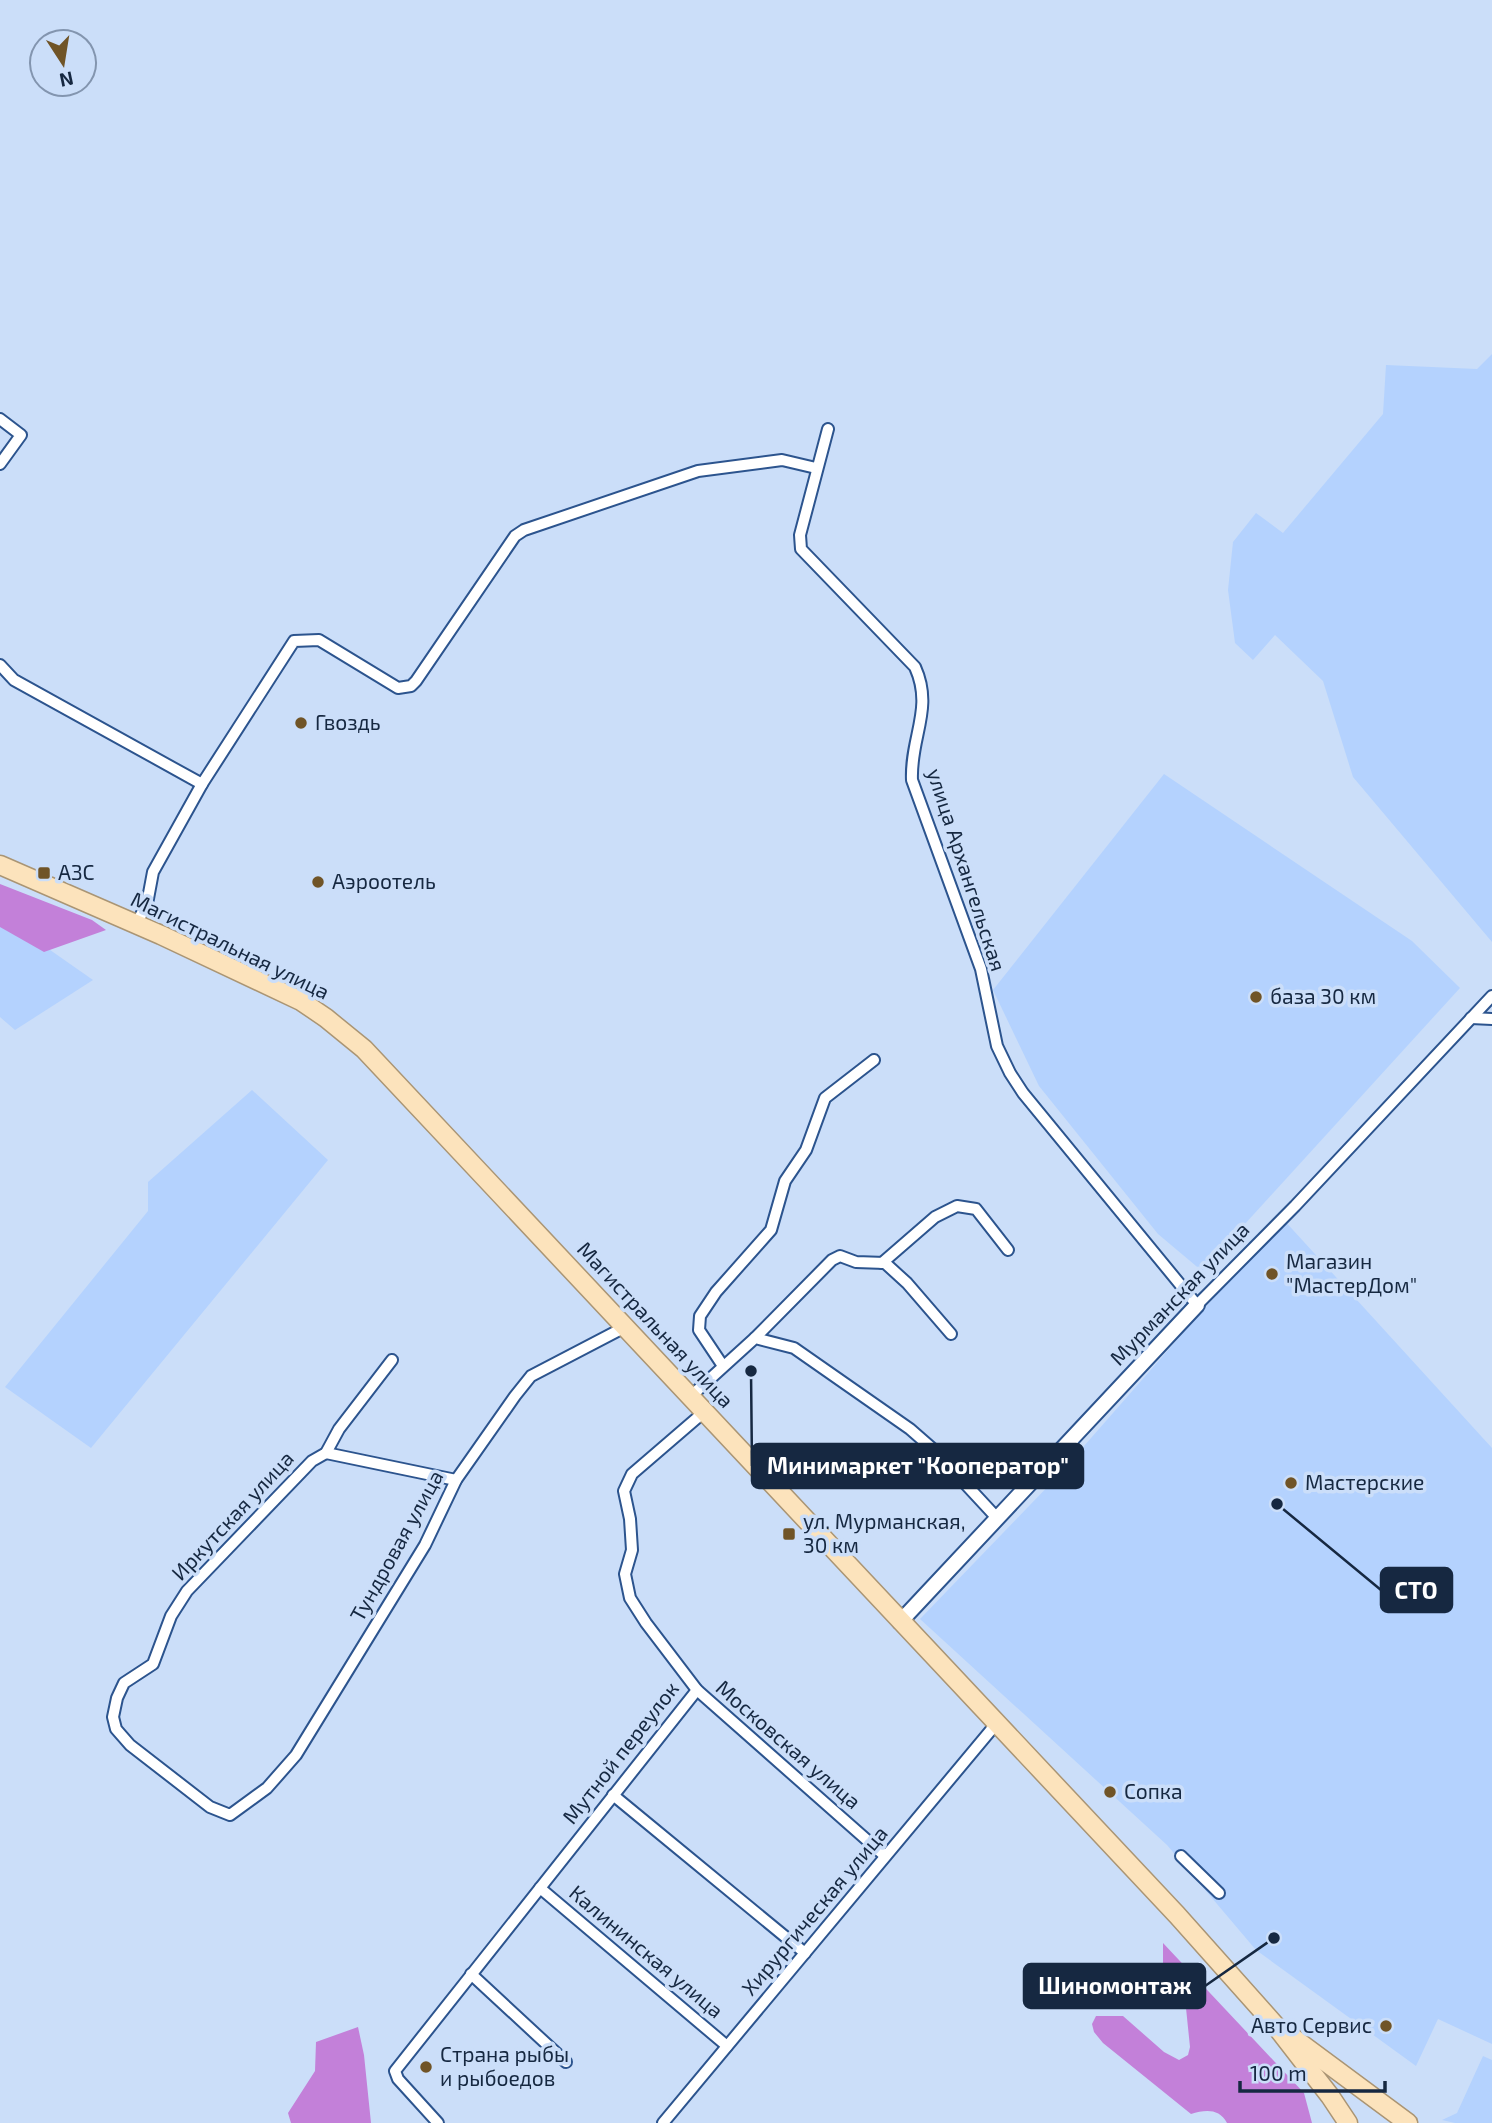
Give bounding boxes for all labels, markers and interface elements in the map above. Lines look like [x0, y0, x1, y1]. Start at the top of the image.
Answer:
north arrow [28, 28, 98, 98]
text: N [58, 67, 76, 93]
place label: Гвоздь [315, 709, 381, 734]
marker: Гвоздь [293, 715, 309, 731]
street label: улица Архангельская [922, 765, 1012, 974]
place label: АЗС [58, 859, 95, 884]
marker: АЗС [36, 865, 52, 881]
place label: Аэроотель [332, 868, 436, 893]
marker: Аэроотель [310, 874, 326, 890]
street label: Магистральная улица [127, 886, 334, 1004]
place label: база 30 км [1270, 983, 1376, 1008]
marker: база 30 км [1248, 989, 1264, 1005]
street label: Мурманская улица [1104, 1216, 1254, 1370]
street label: Магистральная улица [572, 1236, 739, 1413]
place label: Магазин "МастерДом" [1286, 1248, 1417, 1297]
marker: Магазин "МастерДом" [1264, 1266, 1280, 1282]
callout: Минимаркет "Кооператор" [752, 1444, 1083, 1488]
street label: Иркутская улица [166, 1445, 299, 1585]
text: Минимаркет "Кооператор" [767, 1451, 1069, 1479]
street label: Тундровая улица [344, 1465, 448, 1626]
place label: Мастерские [1305, 1469, 1424, 1494]
marker: Мастерские [1283, 1475, 1299, 1491]
place label: ул. Мурманская, 30 км [803, 1508, 965, 1557]
marker: ул. Мурманская, 30 км [781, 1526, 797, 1542]
callout: СТО [1381, 1568, 1452, 1612]
text: СТО [1395, 1576, 1437, 1604]
street label: Московская улица [711, 1674, 866, 1814]
street label: Мутной переулок [557, 1676, 684, 1829]
place label: Сопка [1124, 1778, 1183, 1803]
marker: Сопка [1102, 1784, 1118, 1800]
street label: Хирургическая улица [736, 1820, 893, 2000]
street label: Калининская улица [564, 1879, 729, 2023]
callout: Шиномонтаж [1024, 1964, 1205, 2008]
text: Шиномонтаж [1038, 1971, 1192, 1999]
place label: Авто Сервис [1251, 2012, 1372, 2037]
marker: Авто Сервис [1378, 2018, 1394, 2034]
place label: Страна рыбы и рыбоедов [440, 2041, 569, 2090]
scale bar [1240, 2050, 1385, 2094]
marker: Страна рыбы и рыбоедов [418, 2059, 434, 2075]
text: 100 m [1250, 2060, 1307, 2085]

